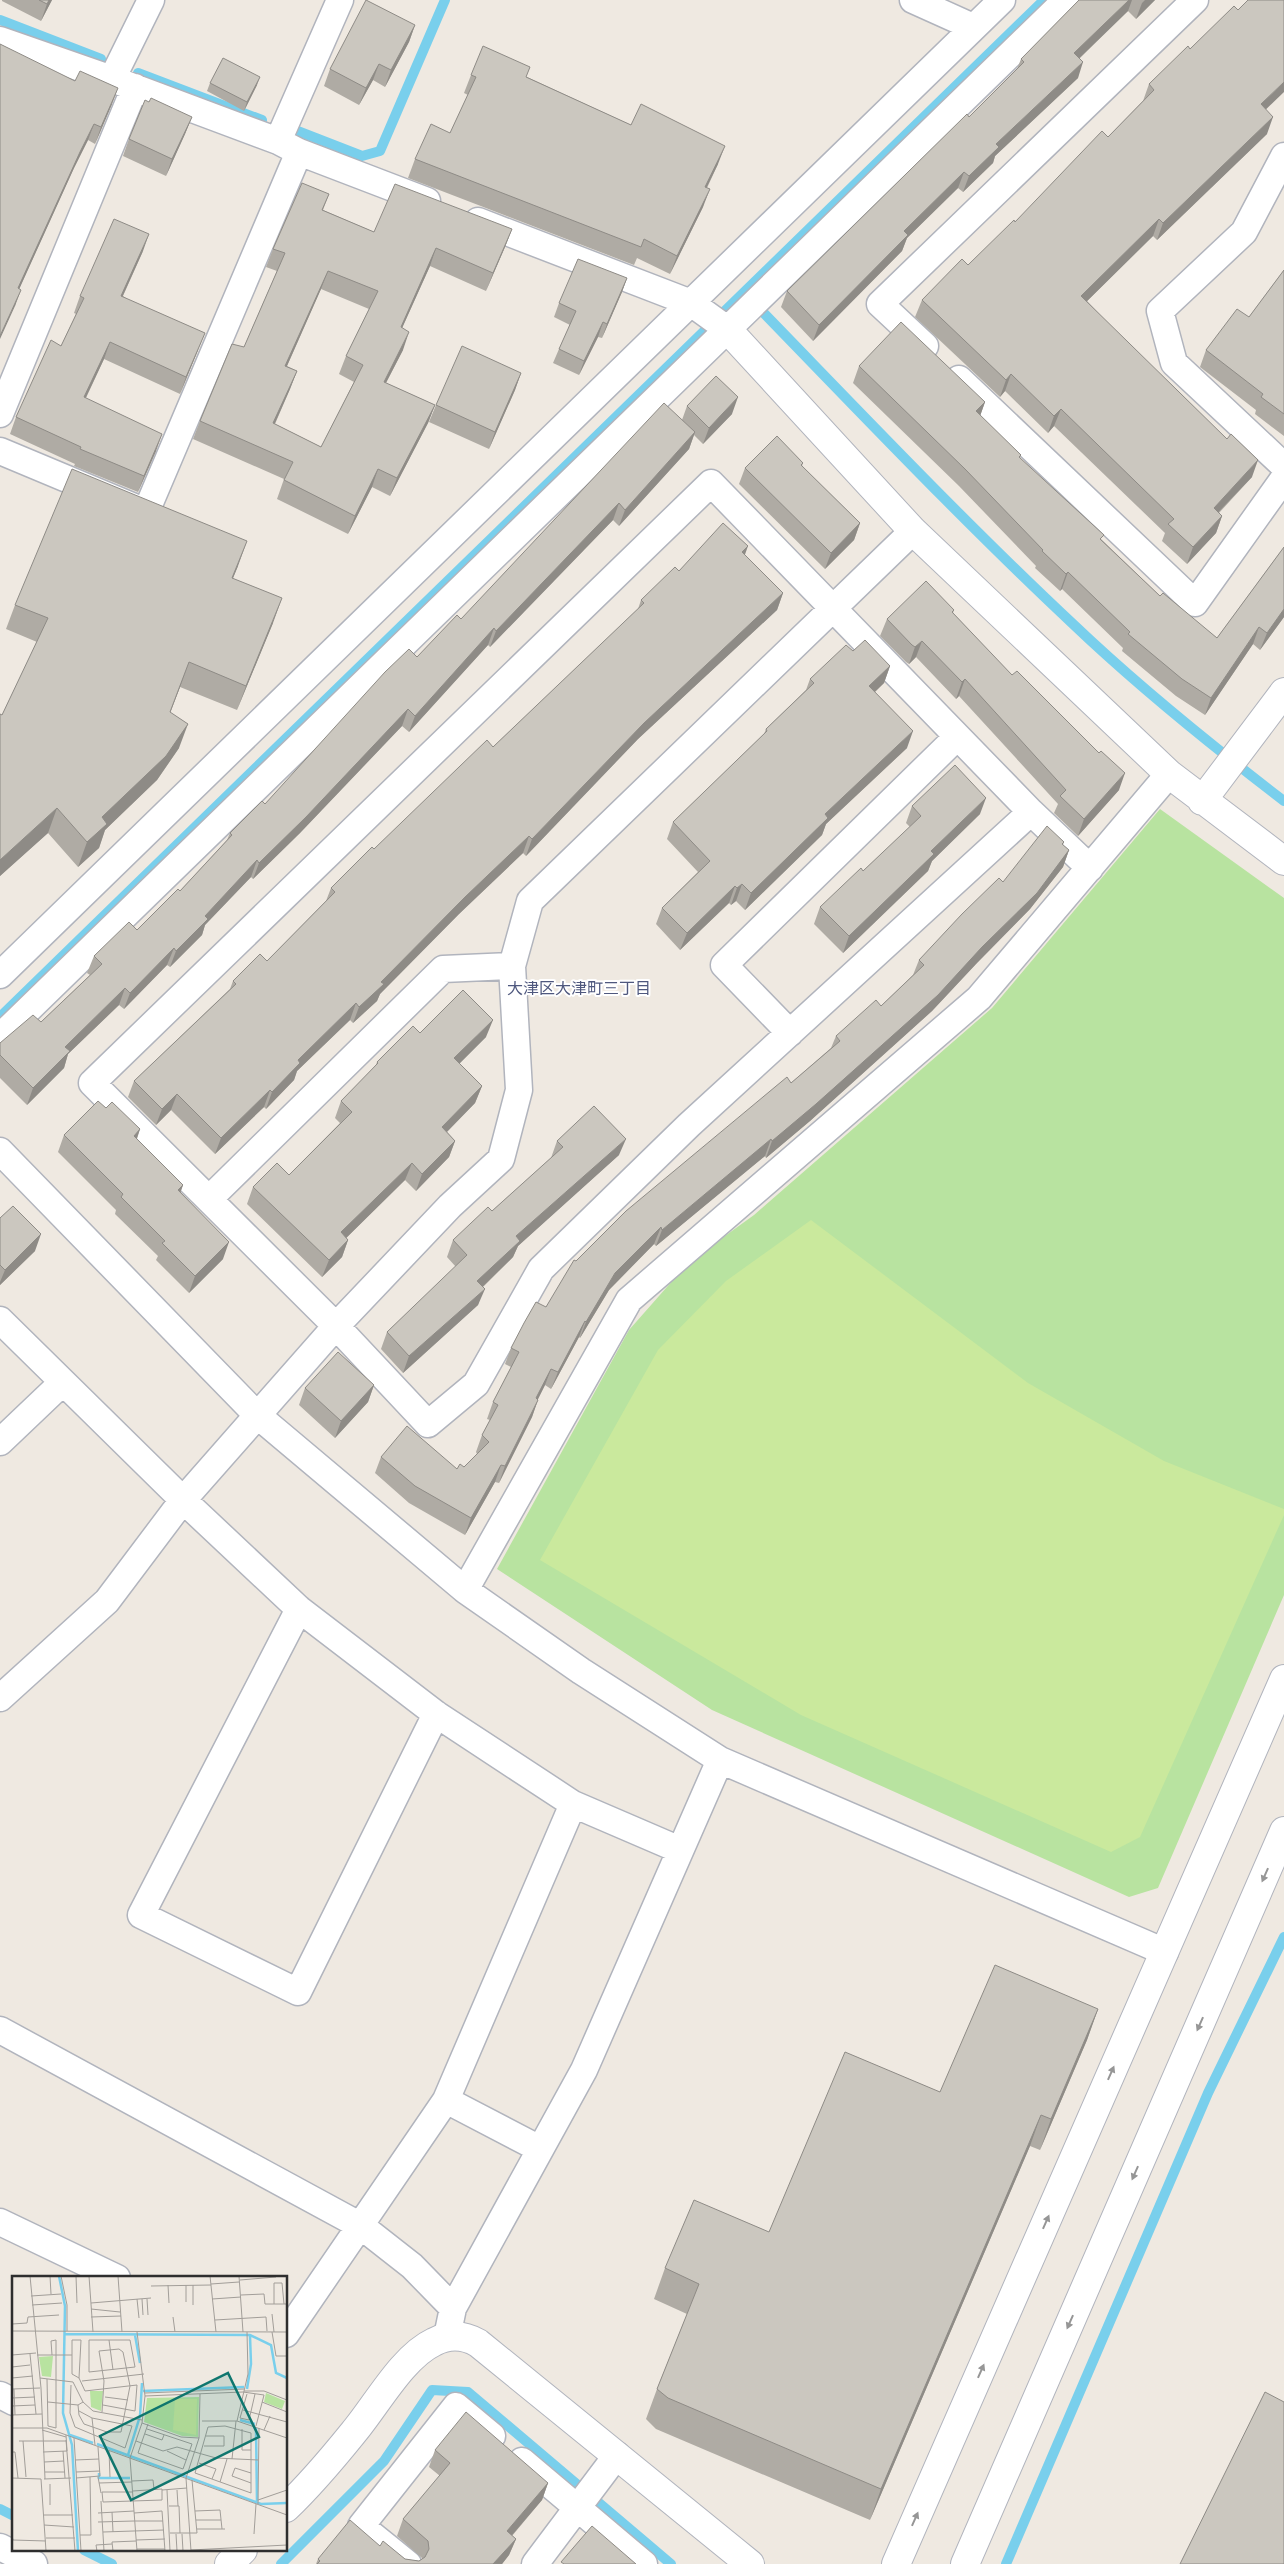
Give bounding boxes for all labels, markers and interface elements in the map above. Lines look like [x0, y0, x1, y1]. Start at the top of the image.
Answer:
district label: 大津区大津町三丁目 [507, 977, 651, 999]
one-way arrow [1260, 1868, 1268, 1883]
one-way arrow [1195, 2017, 1203, 2031]
one-way arrow [1108, 2066, 1116, 2080]
one-way arrow [1130, 2166, 1138, 2180]
one-way arrow [1043, 2215, 1051, 2229]
inset map [12, 2276, 288, 2552]
one-way arrow [1065, 2315, 1073, 2329]
one-way arrow [977, 2364, 985, 2378]
one-way arrow [912, 2512, 920, 2526]

